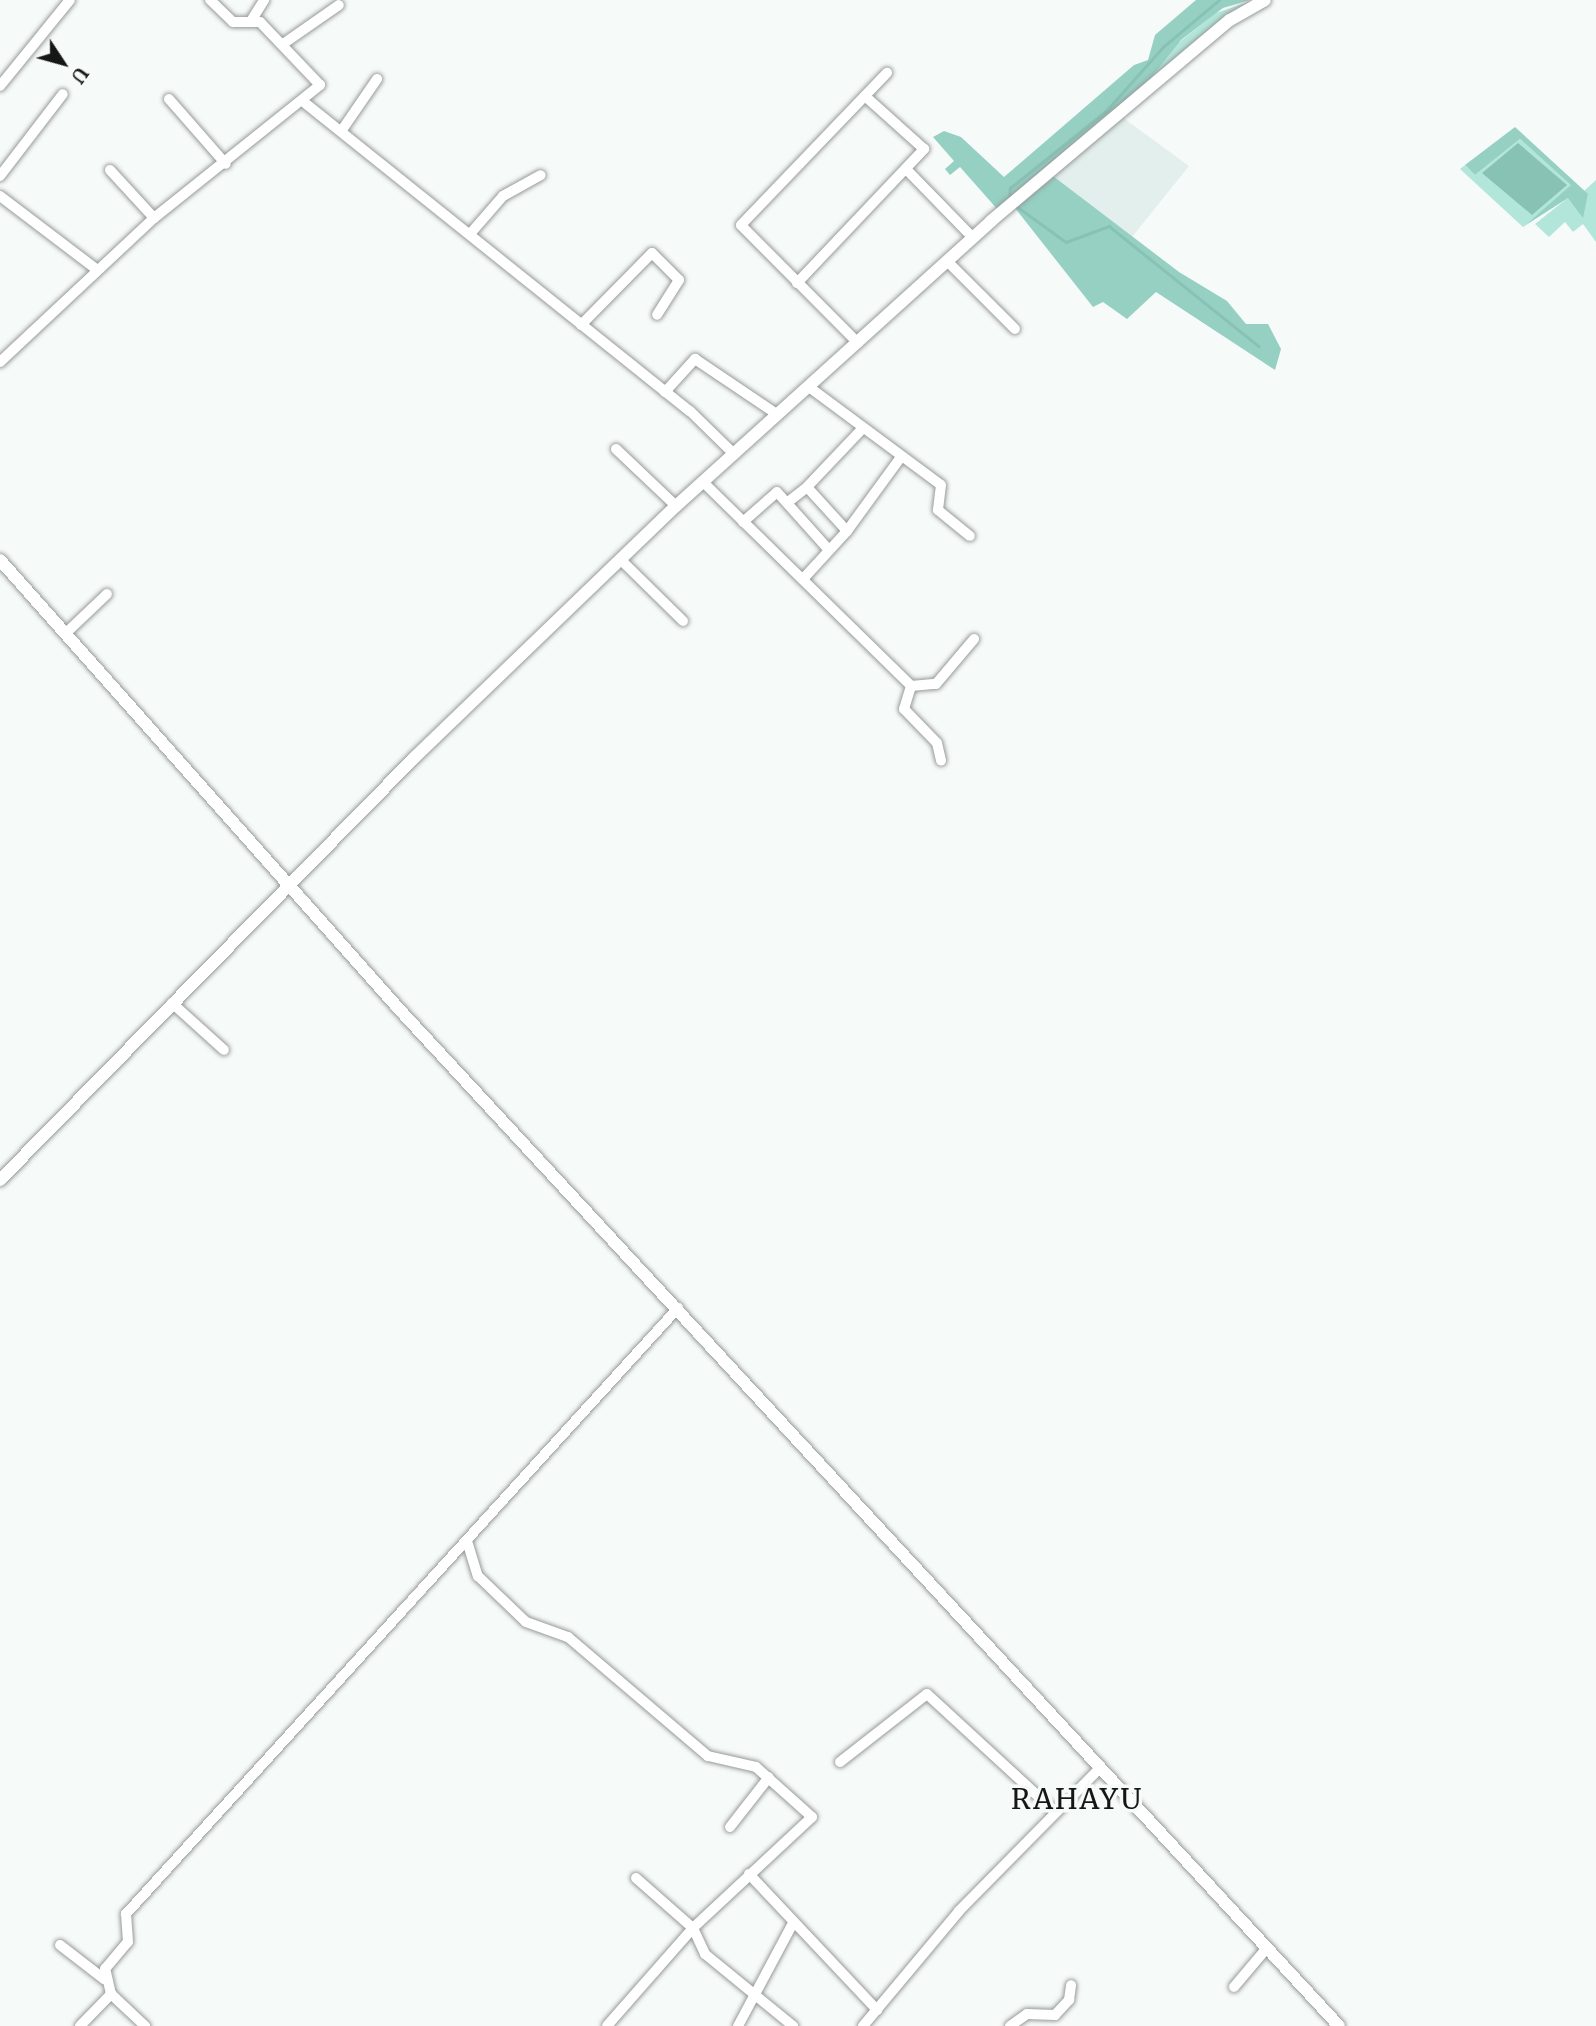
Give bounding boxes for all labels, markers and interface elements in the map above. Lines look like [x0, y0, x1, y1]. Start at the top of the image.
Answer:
north arrow [28, 28, 98, 98]
text: U [66, 63, 94, 88]
district label: RAHAYU [1012, 1782, 1142, 1816]

